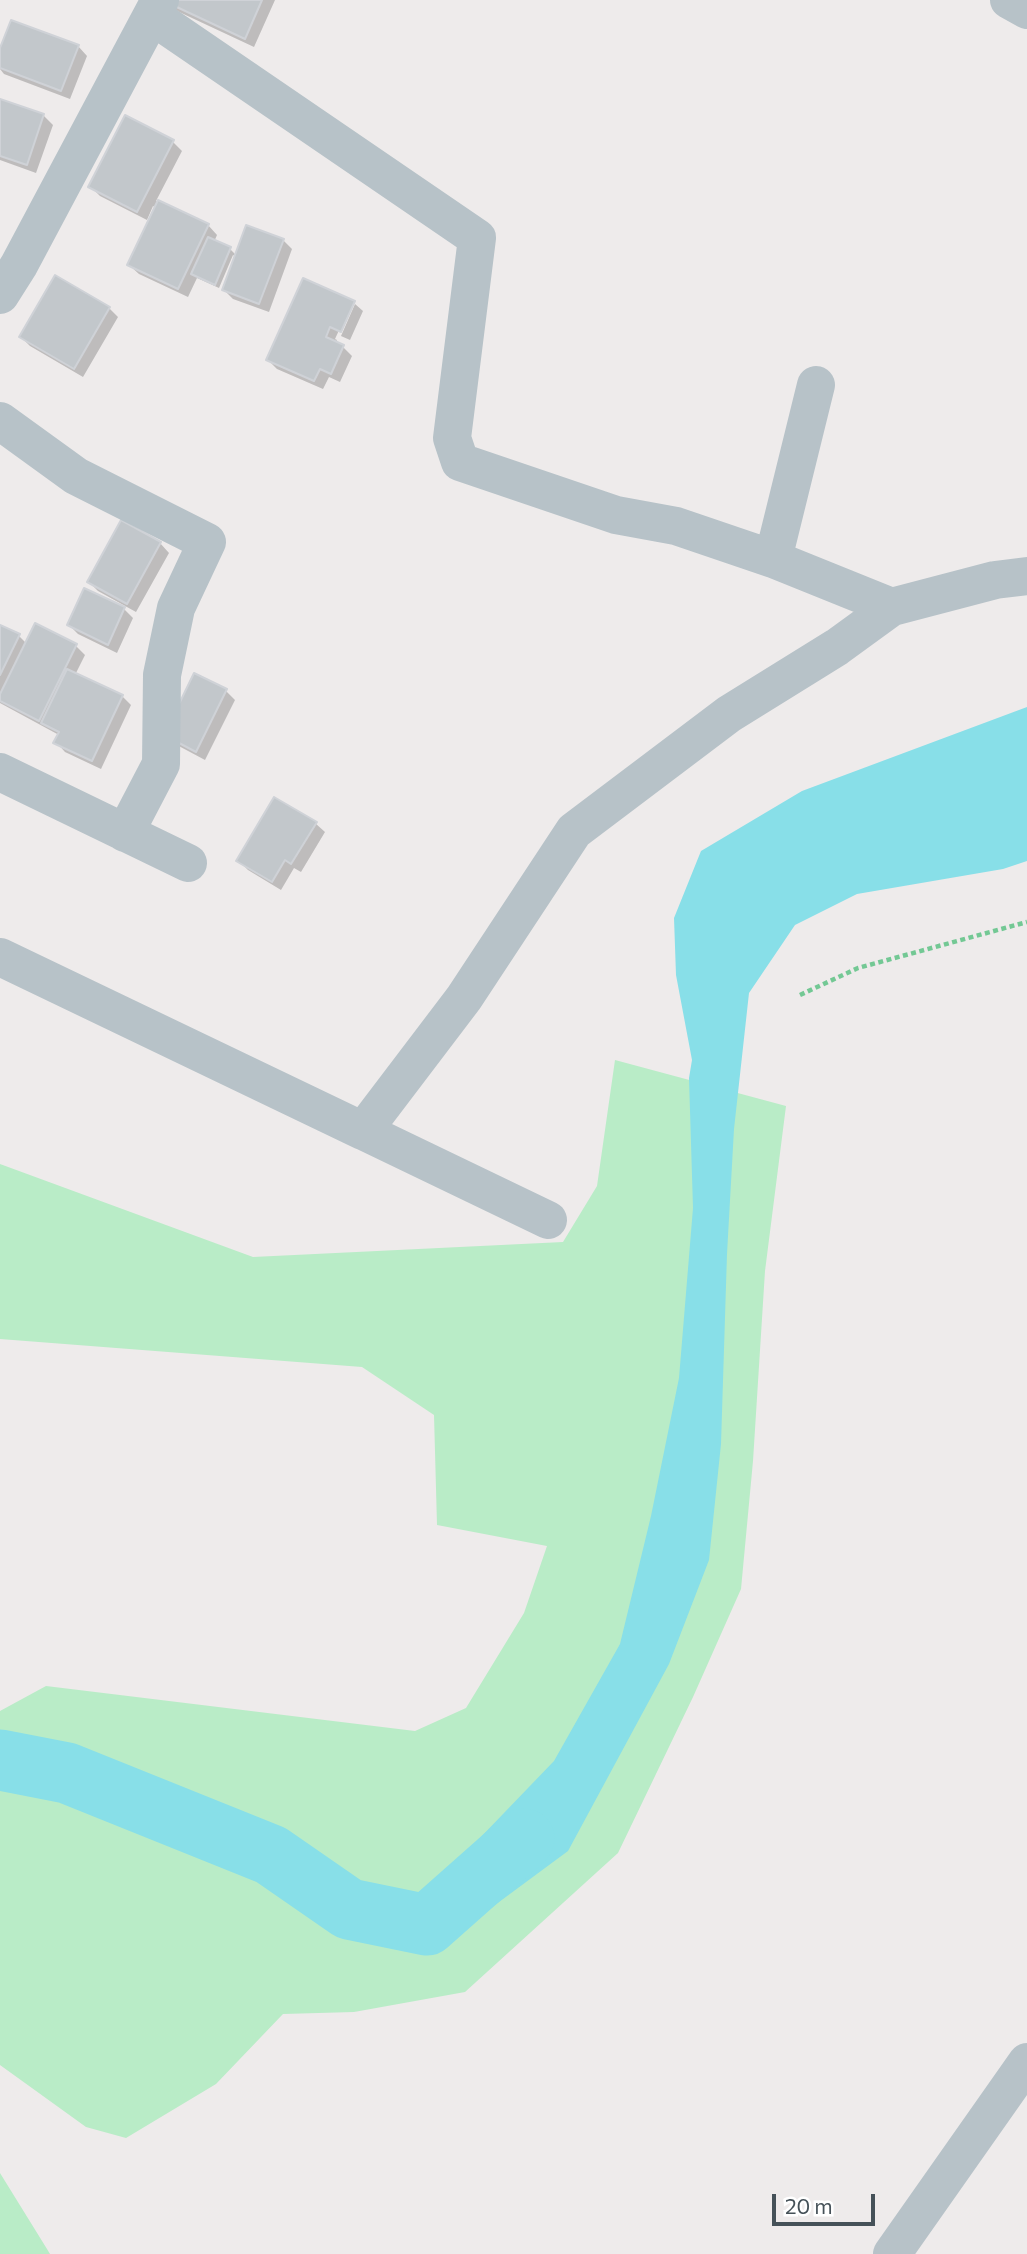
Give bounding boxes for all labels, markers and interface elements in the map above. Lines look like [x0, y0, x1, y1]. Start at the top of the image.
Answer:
scale bar [775, 2180, 878, 2224]
text: 20 m [785, 2193, 833, 2218]

